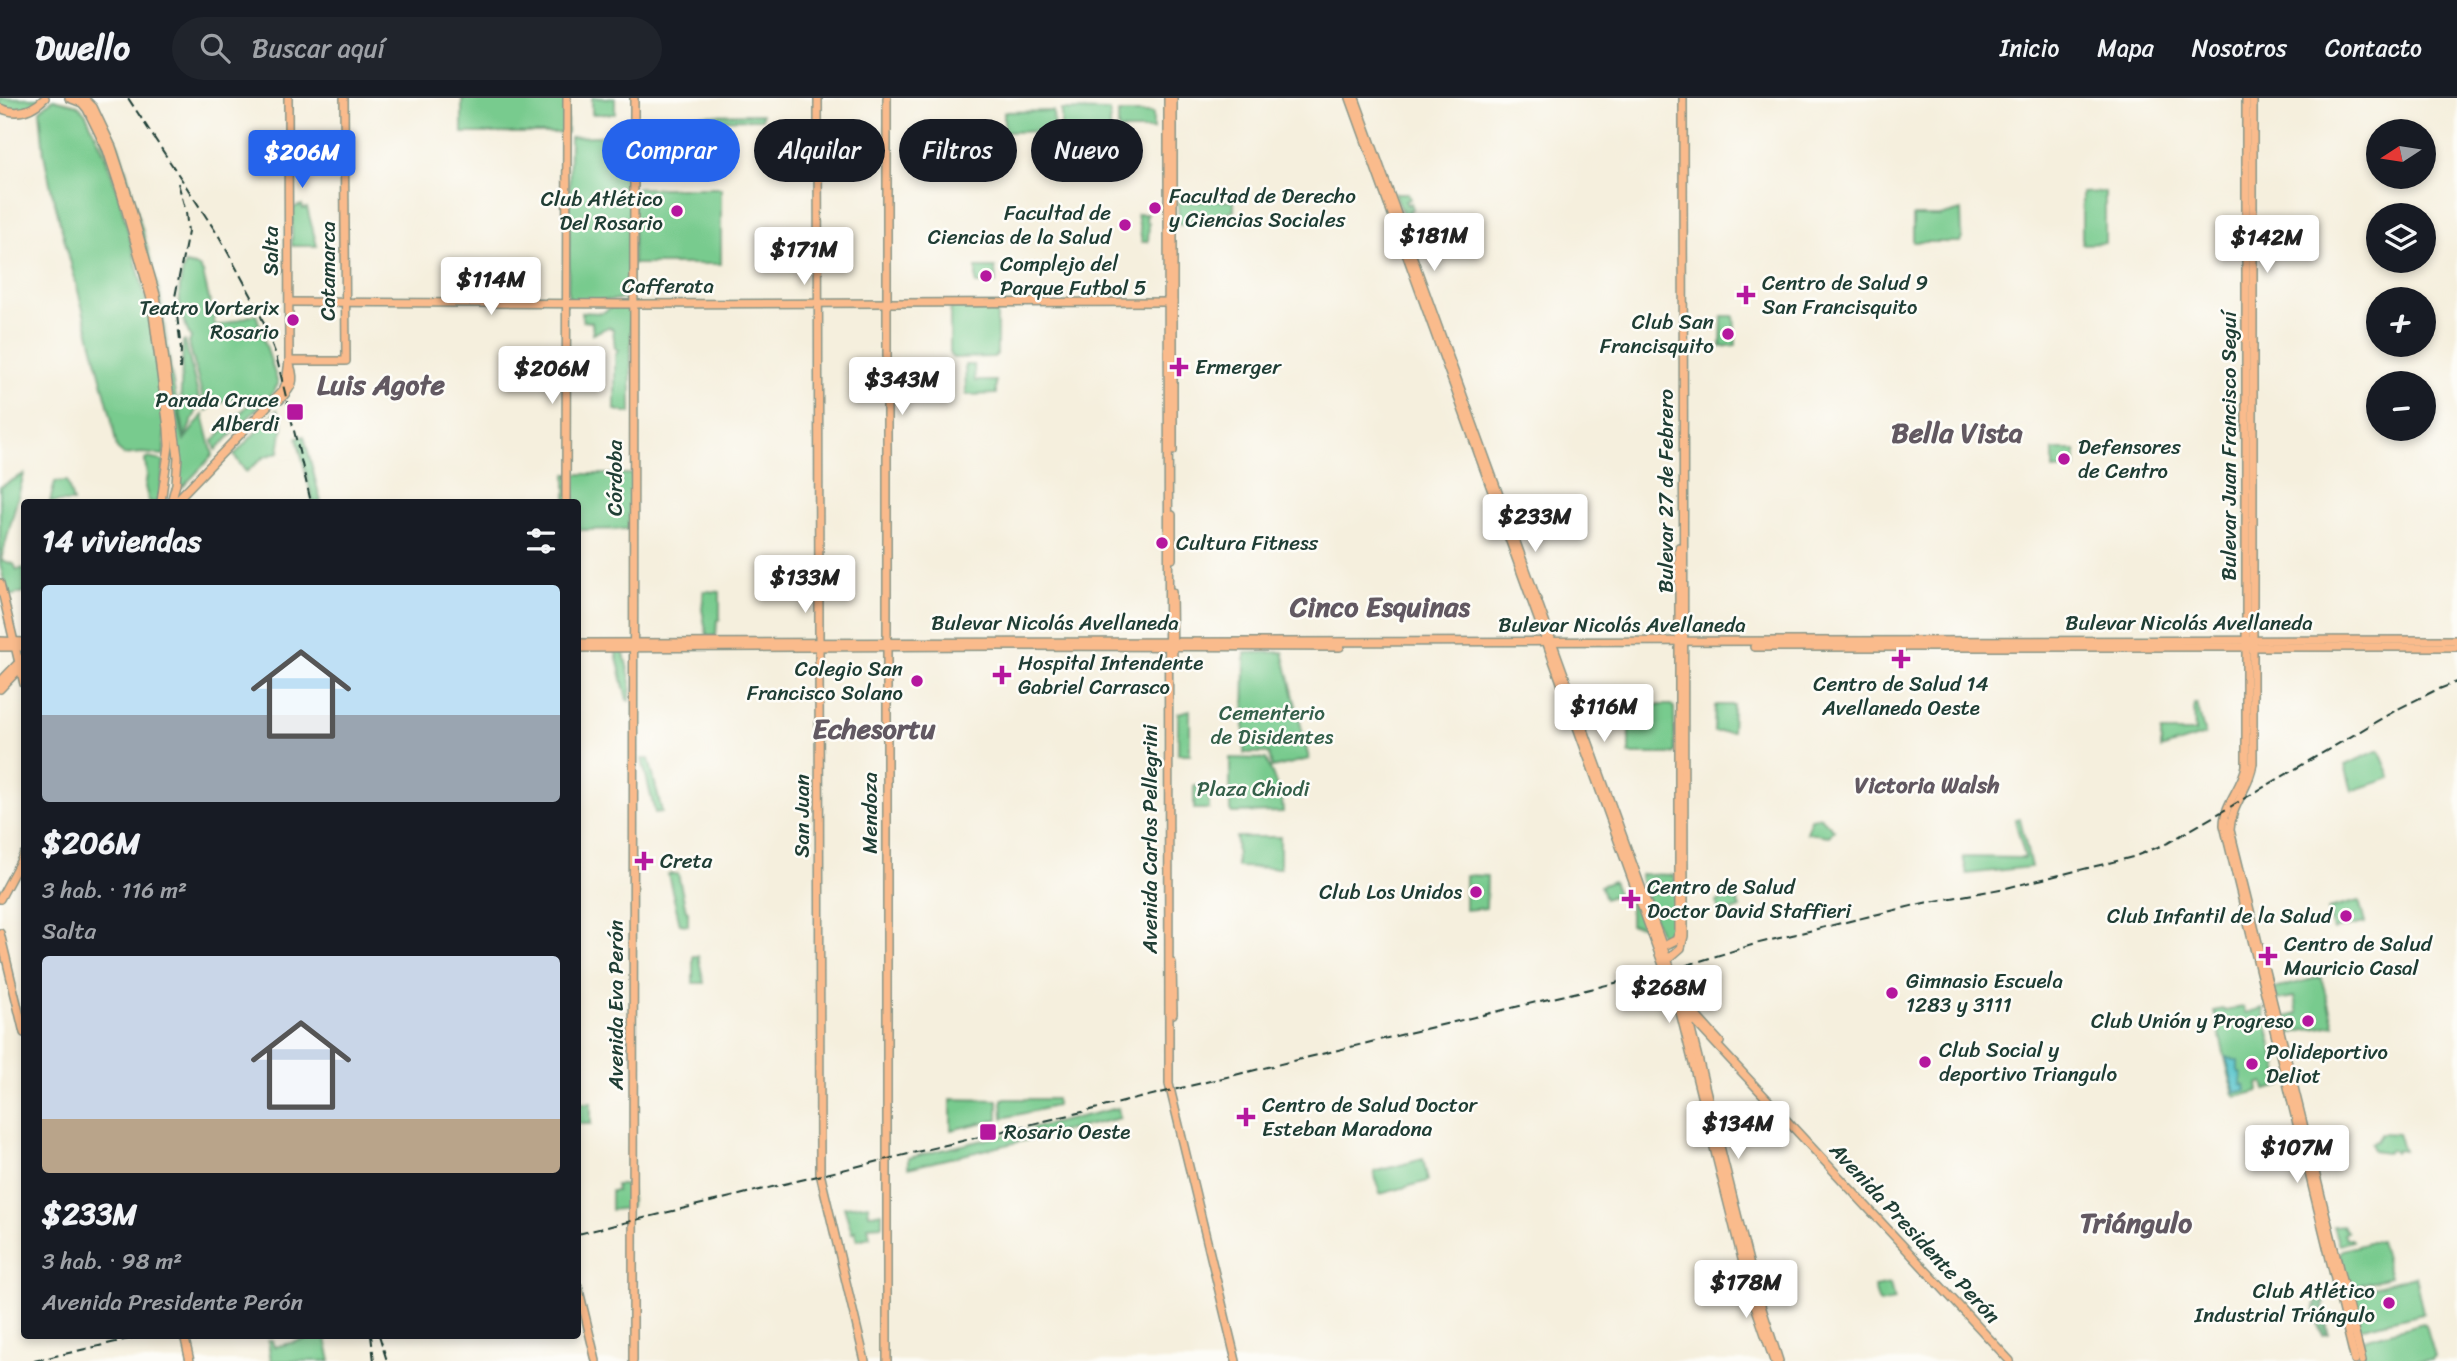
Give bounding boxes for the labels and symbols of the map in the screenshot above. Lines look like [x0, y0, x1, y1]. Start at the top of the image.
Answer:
north arrow [2366, 119, 2436, 189]
pin: $206M [253, 130, 351, 190]
place label: Facultad de Derecho y Ciencias Sociales [1169, 177, 1356, 239]
place label: Club Atlético Del Rosario [541, 180, 663, 242]
place label: Facultad de Ciencias de la Salud [928, 194, 1113, 256]
marker: Facultad de Derecho y Ciencias Sociales [1147, 200, 1163, 216]
marker: Club Atlético Del Rosario [669, 203, 685, 219]
pin: $181M [1385, 214, 1483, 273]
pin: $142M [2218, 216, 2316, 275]
marker: Facultad de Ciencias de la Salud [1117, 217, 1133, 233]
street label: Catamarca [309, 221, 347, 321]
street label: Salta [252, 226, 290, 276]
pin: $171M [755, 228, 853, 287]
place label: Complejo del Parque Futbol 5 [1000, 245, 1147, 307]
pin: $114M [442, 258, 540, 317]
place label: Centro de Salud 9 San Francisquito [1762, 264, 1928, 326]
street label: Cafferata [622, 267, 714, 305]
marker: Complejo del Parque Futbol 5 [978, 268, 994, 284]
marker: Centro de Salud 9 San Francisquito [1736, 285, 1756, 305]
place label: Teatro Vorterix Rosario [139, 289, 279, 351]
place label: Club San Francisquito [1600, 303, 1714, 365]
street label: Bulevar Juan Francisco Seguí [2210, 309, 2248, 581]
marker: Teatro Vorterix Rosario [285, 312, 301, 328]
marker: Club San Francisquito [1720, 326, 1736, 342]
pin: $206M [503, 346, 601, 406]
place label: Ermerger [1195, 348, 1282, 386]
marker: Ermerger [1169, 357, 1189, 377]
pin: $343M [853, 358, 951, 417]
district label: Luis Agote [317, 360, 446, 409]
place label: Parada Cruce Alberdi [155, 381, 280, 443]
street label: Bulevar 27 de Febrero [1647, 389, 1685, 593]
marker: Parada Cruce Alberdi [285, 402, 305, 422]
district label: Bella Vista [1891, 408, 2023, 457]
place label: Defensores de Centro [2078, 428, 2181, 490]
street label: Córdoba [596, 440, 634, 516]
marker: Defensores de Centro [2056, 451, 2072, 467]
pin: $233M [1486, 494, 1584, 554]
place label: Cultura Fitness [1176, 524, 1319, 562]
marker: Cultura Fitness [1154, 535, 1170, 551]
pin: $133M [756, 556, 854, 615]
district label: Cinco Esquinas [1289, 582, 1470, 631]
street label: Bulevar Nicolás Avellaneda [931, 604, 1179, 642]
street label: Bulevar Nicolás Avellaneda [2065, 604, 2313, 642]
street label: Bulevar Nicolás Avellaneda [1498, 606, 1746, 644]
place label: Hospital Intendente Gabriel Carrasco [1018, 644, 1203, 706]
marker: Centro de Salud 14 Avellaneda Oeste [1891, 649, 1911, 669]
place label: Colegio San Francisco Solano [747, 650, 903, 712]
marker: Hospital Intendente Gabriel Carrasco [992, 665, 1012, 685]
place label: Centro de Salud 14 Avellaneda Oeste [1813, 665, 1989, 727]
marker: Colegio San Francisco Solano [909, 673, 925, 689]
pin: $116M [1555, 684, 1653, 744]
park label: Cementerio de Disidentes [1211, 694, 1334, 756]
district label: Echesortu [812, 704, 936, 753]
street label: Avenida Carlos Pellegrini [1131, 723, 1169, 955]
district label: Victoria Walsh [1855, 765, 2000, 806]
park label: Plaza Chiodi [1197, 770, 1311, 808]
street label: Mendoza [851, 772, 889, 854]
street label: San Juan [783, 774, 821, 858]
place label: Creta [660, 842, 713, 880]
marker: Creta [634, 851, 654, 871]
place label: Centro de Salud Doctor David Staffieri [1647, 868, 1852, 930]
place label: Club Los Unidos [1319, 873, 1462, 911]
marker: Club Los Unidos [1468, 884, 1484, 900]
marker: Centro de Salud Doctor David Staffieri [1621, 889, 1641, 909]
place label: Club Infantil de la Salud [2107, 897, 2334, 935]
marker: Club Infantil de la Salud [2338, 908, 2354, 924]
street label: Avenida Eva Perón [597, 920, 635, 1091]
place label: Centro de Salud Mauricio Casal [2284, 925, 2434, 987]
marker: Centro de Salud Mauricio Casal [2258, 946, 2278, 966]
place label: Gimnasio Escuela 1283 y 3111 [1906, 962, 2064, 1024]
pin: $268M [1620, 965, 1718, 1025]
marker: Gimnasio Escuela 1283 y 3111 [1884, 985, 1900, 1001]
place label: Club Unión y Progreso [2091, 1002, 2294, 1040]
marker: Club Unión y Progreso [2300, 1013, 2316, 1029]
place label: Club Social y deportivo Triangulo [1939, 1031, 2118, 1093]
place label: Polideportivo Deliot [2266, 1033, 2388, 1095]
marker: Club Social y deportivo Triangulo [1917, 1054, 1933, 1070]
marker: Polideportivo Deliot [2244, 1056, 2260, 1072]
place label: Centro de Salud Doctor Esteban Maradona [1262, 1086, 1479, 1148]
pin: $134M [1689, 1102, 1787, 1161]
marker: Centro de Salud Doctor Esteban Maradona [1236, 1107, 1256, 1127]
place label: Rosario Oeste [1004, 1113, 1130, 1151]
marker: Rosario Oeste [978, 1122, 998, 1142]
pin: $107M [2248, 1126, 2346, 1185]
street label: Avenida Presidente Perón [1819, 1132, 2010, 1333]
district label: Triángulo [2080, 1198, 2192, 1247]
pin: $178M [1697, 1260, 1795, 1320]
place label: Club Atlético Industrial Triángulo [2194, 1272, 2375, 1334]
marker: Club Atlético Industrial Triángulo [2381, 1295, 2397, 1311]

